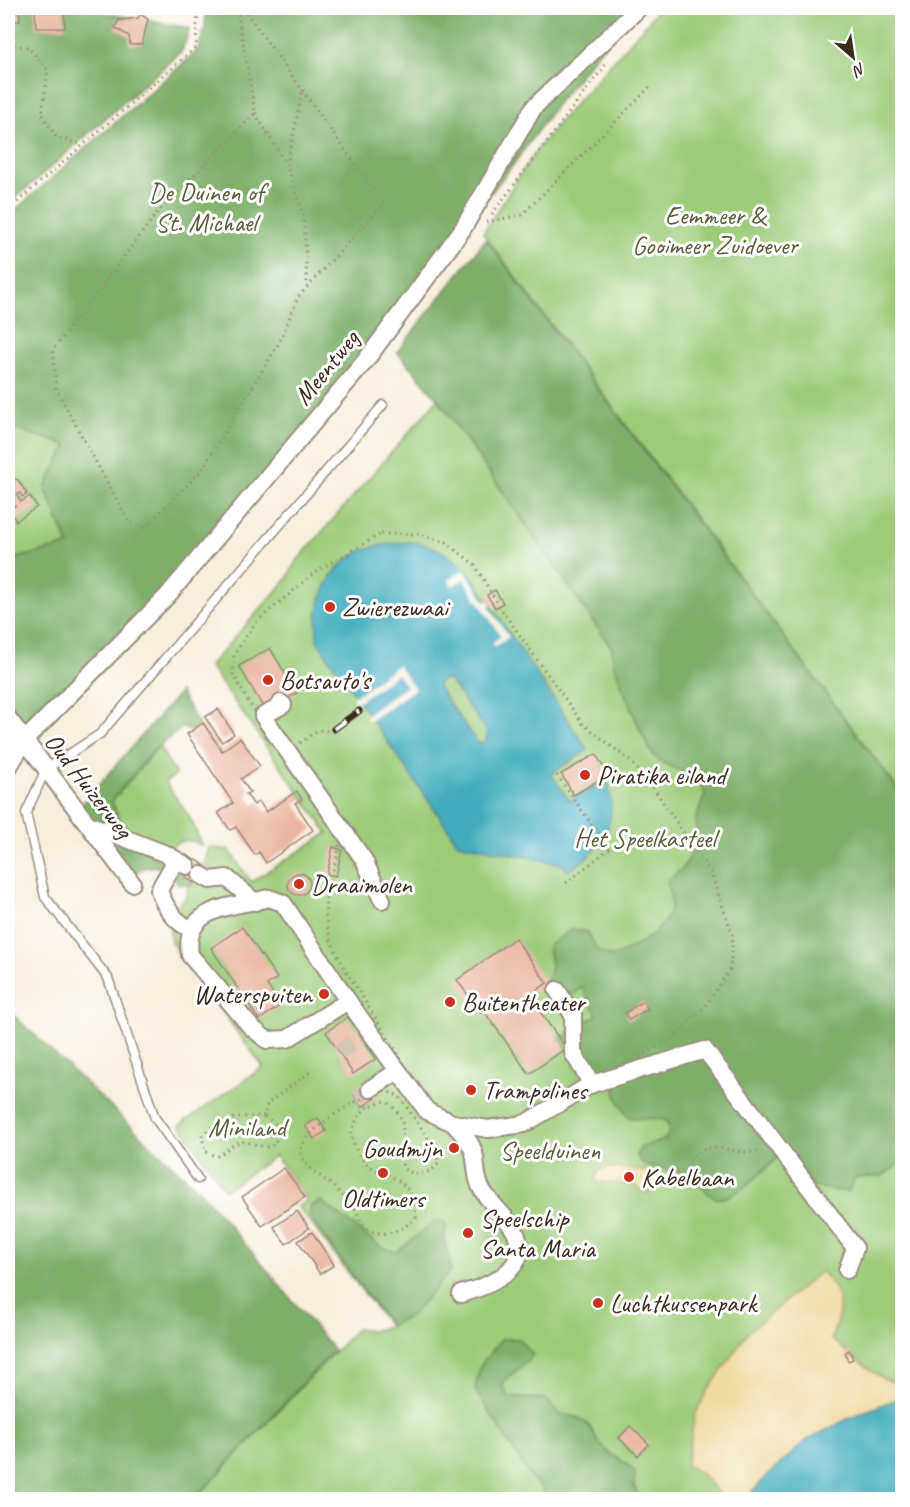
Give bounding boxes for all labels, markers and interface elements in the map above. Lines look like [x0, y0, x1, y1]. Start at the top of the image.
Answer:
north arrow [823, 27, 883, 87]
text: N [848, 58, 869, 82]
park label: De Duinen of St. Michael [149, 176, 270, 239]
park label: Eemmeer & Gooimeer Zuidoever [632, 199, 799, 262]
street label: Meentweg [286, 322, 368, 412]
place label: Zwierezwaai [342, 591, 451, 624]
marker: Zwierezwaai [323, 600, 337, 614]
place label: Botsauto's [280, 664, 372, 697]
marker: Botsauto's [261, 673, 275, 687]
street label: Oud Huizerweg [37, 726, 141, 846]
place label: Piratika eiland [597, 759, 729, 792]
marker: Piratika eiland [578, 768, 592, 782]
park label: Het Speelkasteel [574, 822, 720, 855]
place label: Draaimolen [311, 868, 413, 901]
marker: Draaimolen [292, 877, 306, 891]
place label: Waterspuiten [194, 978, 313, 1011]
place label: Buitentheater [462, 986, 587, 1019]
marker: Waterspuiten [317, 987, 331, 1001]
marker: Buitentheater [443, 995, 457, 1009]
place label: Trampolines [483, 1074, 589, 1107]
marker: Trampolines [464, 1083, 478, 1097]
park label: Miniland [208, 1111, 289, 1144]
place label: Goudmijn [363, 1132, 443, 1165]
park label: Speelduinen [500, 1134, 600, 1167]
marker: Goudmijn [447, 1141, 461, 1155]
place label: Kabelbaan [641, 1161, 735, 1194]
marker: Oldtimers [376, 1166, 390, 1180]
marker: Kabelbaan [622, 1170, 636, 1184]
place label: Oldtimers [342, 1182, 426, 1215]
place label: Speelschip Santa Maria [480, 1202, 596, 1265]
marker: Speelschip Santa Maria [461, 1226, 475, 1240]
place label: Luchtkussenpark [610, 1287, 759, 1320]
marker: Luchtkussenpark [591, 1296, 605, 1310]

